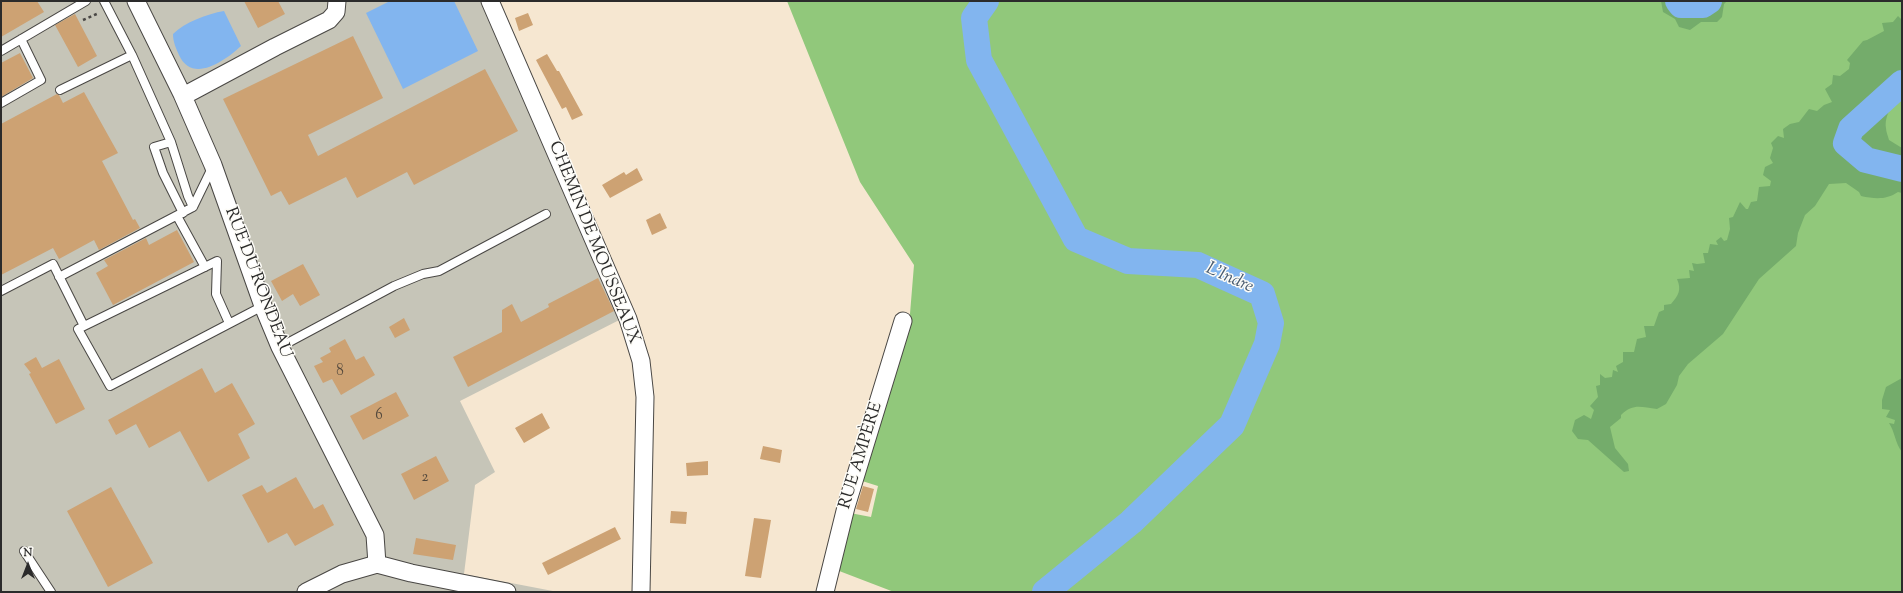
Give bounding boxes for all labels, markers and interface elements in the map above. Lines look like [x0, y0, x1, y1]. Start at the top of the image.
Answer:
street label: CHEMIN DE MOUSSEAUX [543, 139, 643, 347]
street label: RUE DU RONDEAU [219, 205, 295, 361]
water label: L'Indre [1202, 259, 1256, 299]
house number: 8 [336, 363, 344, 381]
street label: RUE AMPÈRE [836, 400, 888, 512]
house number: 6 [375, 407, 383, 425]
house number: 2 [421, 469, 429, 487]
north arrow [8, 545, 48, 585]
text: N [24, 545, 32, 561]

